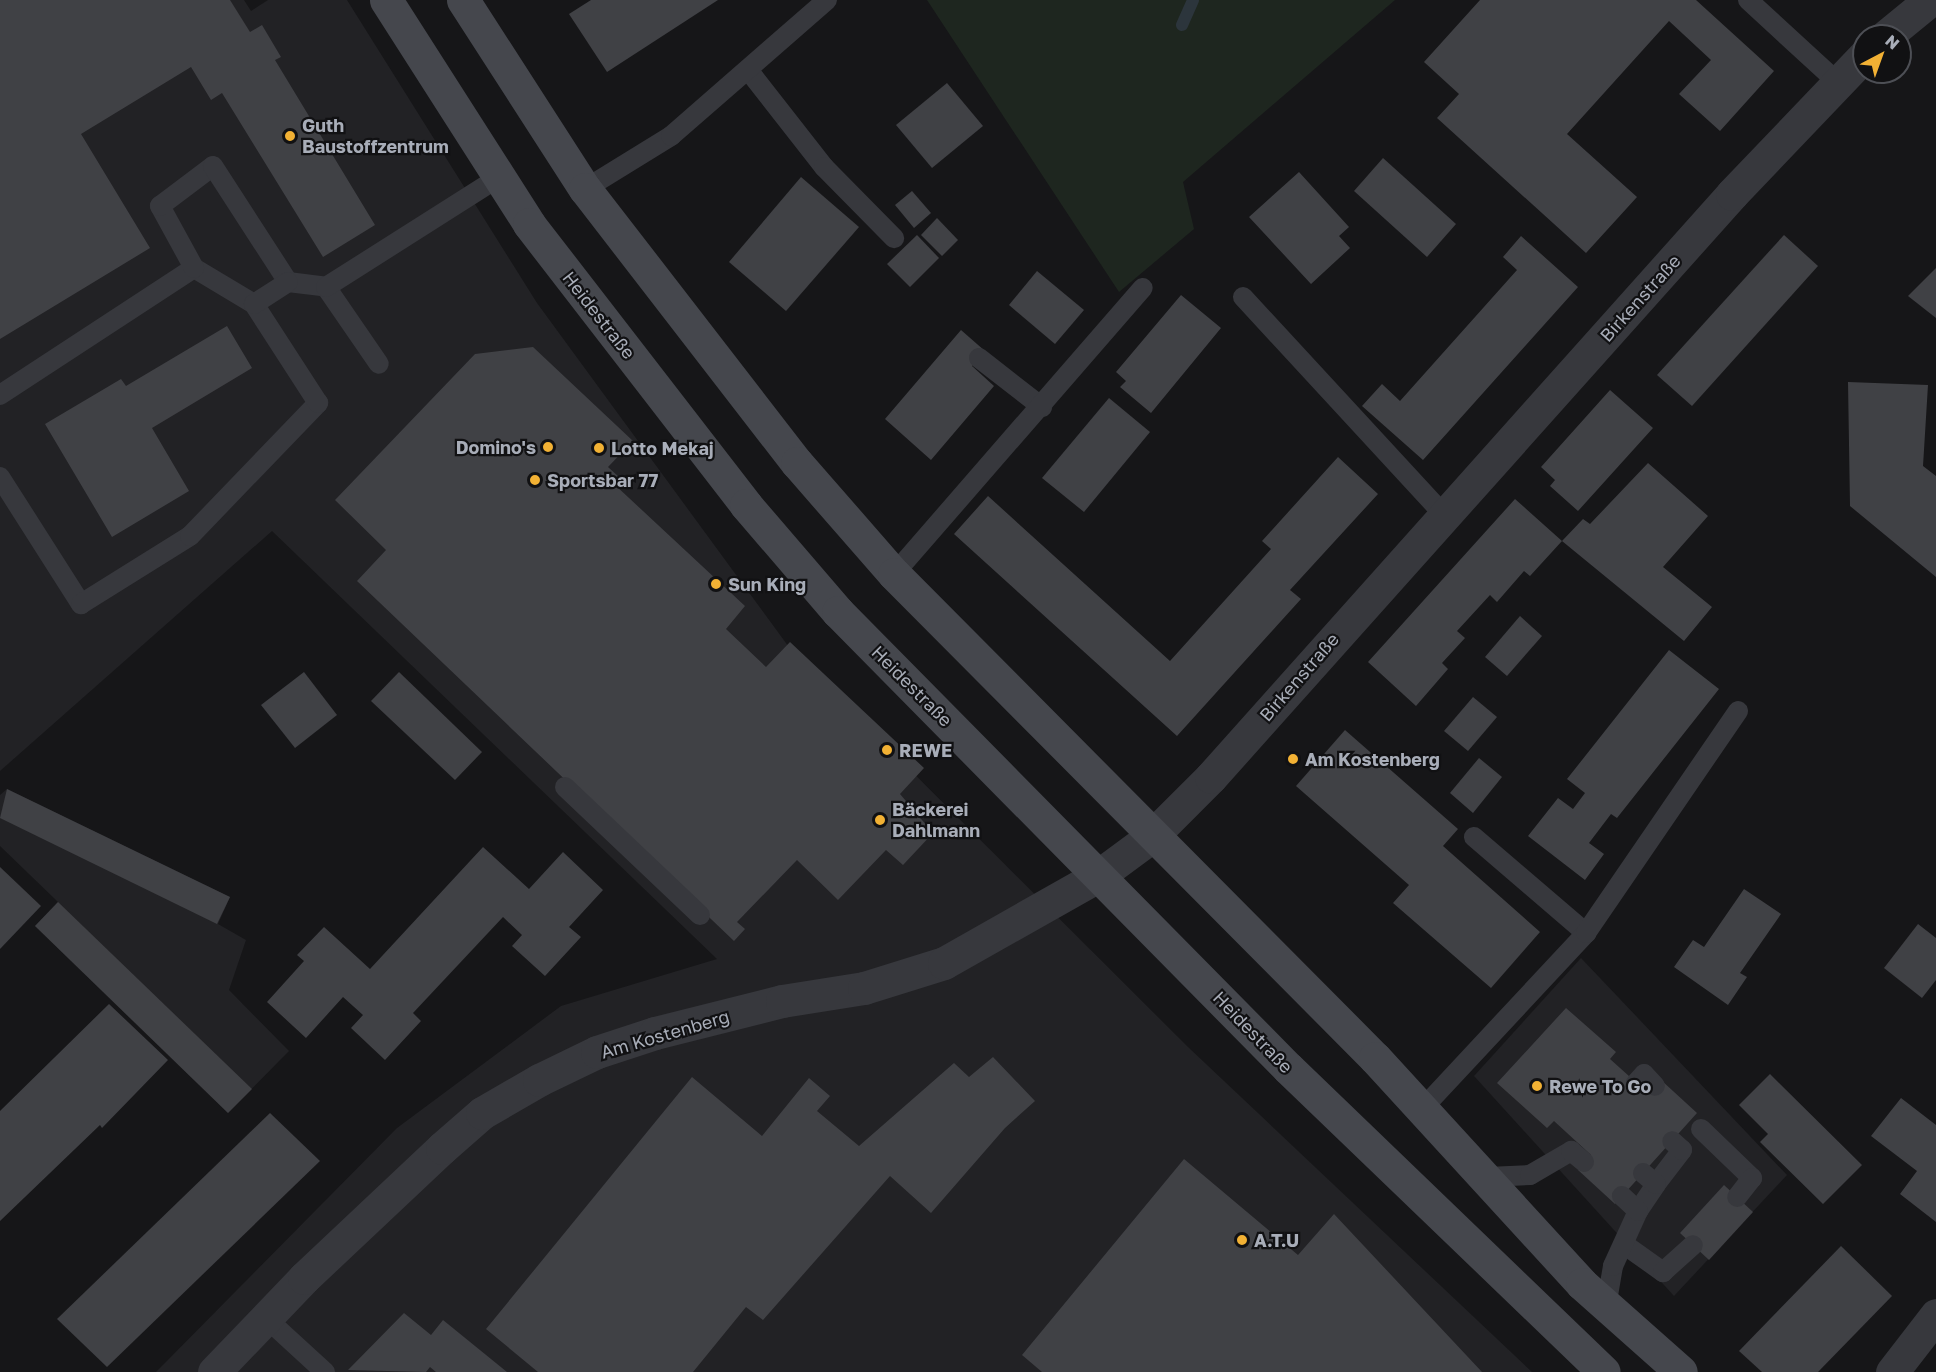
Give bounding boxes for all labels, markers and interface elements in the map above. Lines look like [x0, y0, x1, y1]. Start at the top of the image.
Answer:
north arrow [1852, 24, 1912, 84]
text: N [1881, 30, 1904, 53]
place label: Guth Baustoffzentrum [302, 115, 449, 158]
marker: Guth Baustoffzentrum [283, 129, 297, 143]
street label: Birkenstraße [1595, 250, 1685, 346]
street label: Heidestraße [558, 267, 640, 363]
place label: Domino's [456, 436, 536, 458]
place label: Lotto Mekaj [611, 437, 714, 459]
marker: Domino's [541, 440, 555, 454]
marker: Lotto Mekaj [592, 441, 606, 455]
place label: Sportsbar 77 [547, 469, 658, 491]
marker: Sportsbar 77 [528, 473, 542, 487]
place label: Sun King [728, 573, 806, 595]
marker: Sun King [709, 577, 723, 591]
street label: Birkenstraße [1255, 628, 1343, 726]
street label: Heidestraße [867, 641, 957, 731]
place label: REWE [899, 739, 952, 761]
marker: REWE [880, 743, 894, 757]
place label: Am Kostenberg [1305, 748, 1440, 770]
marker: Am Kostenberg [1286, 752, 1300, 766]
place label: Bäckerei Dahlmann [892, 799, 980, 842]
marker: Bäckerei Dahlmann [873, 813, 887, 827]
street label: Heidestraße [1209, 987, 1297, 1077]
street label: Am Kostenberg [598, 1005, 732, 1063]
place label: Rewe To Go [1549, 1075, 1651, 1097]
marker: Rewe To Go [1530, 1079, 1544, 1093]
place label: A.T.U [1254, 1229, 1299, 1251]
marker: A.T.U [1235, 1233, 1249, 1247]

